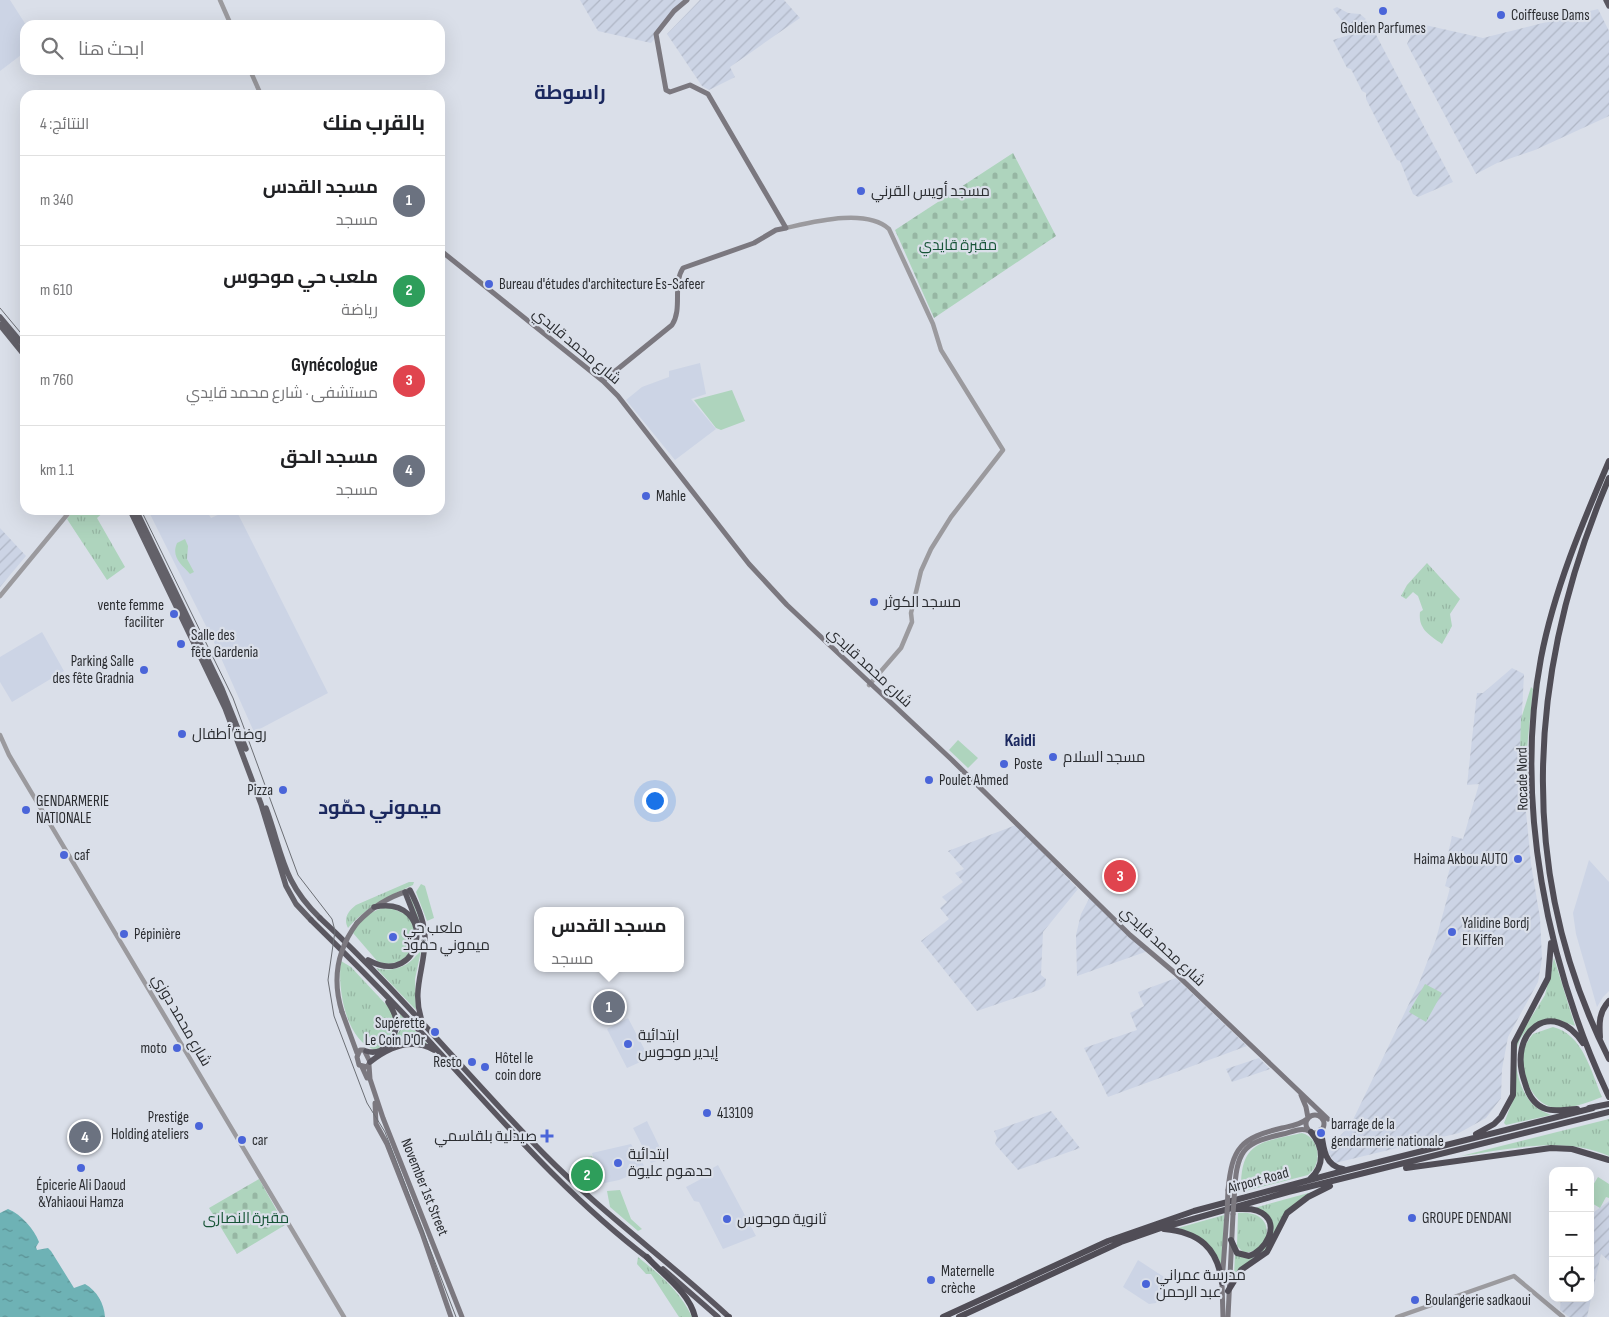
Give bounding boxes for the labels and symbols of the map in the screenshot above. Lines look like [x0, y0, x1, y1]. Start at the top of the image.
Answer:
marker: Golden Parfumes [1377, 5, 1389, 17]
place label: Coiffeuse Dams [1511, 6, 1590, 25]
marker: Coiffeuse Dams [1495, 9, 1507, 21]
place label: Golden Parfumes [1340, 19, 1426, 38]
district label: راسوطة [534, 81, 606, 105]
place label: مسجد أويس القرني [871, 181, 990, 203]
marker: مسجد أويس القرني [855, 185, 867, 197]
park label: مقبرة قايدي [919, 236, 997, 257]
place label: Bureau d'études d'architecture Es-Safeer [499, 275, 706, 294]
marker: Bureau d'études d'architecture Es-Safeer [483, 278, 495, 290]
street label: شارع محمد قايدي [527, 304, 625, 390]
place label: Mahle [656, 487, 686, 506]
marker: Mahle [640, 490, 652, 502]
place label: مسجد الكوثر [883, 593, 961, 612]
place label: vente femme faciliter [98, 596, 165, 632]
marker: مسجد الكوثر [868, 596, 880, 608]
marker: vente femme faciliter [168, 608, 180, 620]
street label: شارع محمد قايدي [822, 623, 916, 713]
place label: Salle des fête Gardenia [191, 626, 259, 662]
marker: Salle des fête Gardenia [175, 638, 187, 650]
place label: Parking Salle des fête Gradnia [52, 652, 134, 688]
marker: Parking Salle des fête Gradnia [138, 664, 150, 676]
place label: روضة أطفال [192, 724, 267, 744]
marker: روضة أطفال [176, 728, 188, 740]
district label: Kaidi [1004, 730, 1036, 751]
street label: Rocade Nord [1512, 747, 1533, 811]
place label: مسجد السلام [1063, 748, 1146, 767]
marker: مسجد السلام [1047, 751, 1059, 763]
place label: Poste [1014, 755, 1042, 774]
marker: Poste [998, 758, 1010, 770]
place label: Poulet Ahmed [939, 771, 1009, 790]
marker: Poulet Ahmed [923, 774, 935, 786]
place label: Pizza [247, 781, 273, 800]
marker: Pizza [277, 784, 289, 796]
your location [642, 788, 668, 814]
place label: GENDARMERIE NATIONALE [36, 792, 109, 828]
district label: ميموني حمّود [318, 796, 442, 823]
marker: GENDARMERIE NATIONALE [20, 804, 32, 816]
place label: caf [74, 846, 91, 865]
marker: caf [58, 849, 70, 861]
place label: Haima Akbou AUTO [1414, 850, 1508, 869]
marker: Haima Akbou AUTO [1512, 853, 1524, 865]
pin: 3 [1104, 857, 1136, 895]
street label: شارع محمد قايدي [1115, 902, 1209, 992]
place label: Yalidine Bordj El Kiffen [1462, 914, 1529, 950]
place label: ملعب حي ميموني حمّود [403, 919, 490, 957]
place label: Pépinière [134, 925, 181, 944]
marker: Yalidine Bordj El Kiffen [1446, 926, 1458, 938]
marker: Pépinière [118, 928, 130, 940]
marker: ملعب حي ميموني حمّود [387, 931, 399, 943]
street label: شارع محمد دوزي [146, 971, 216, 1071]
pin: 1 [593, 988, 625, 1026]
place label: Supérette Le Coin D'Or [365, 1014, 426, 1050]
marker: Supérette Le Coin D'Or [429, 1026, 441, 1038]
place label: ابتدائية إيدير موحوس [638, 1026, 718, 1062]
marker: ابتدائية إيدير موحوس [622, 1038, 634, 1050]
place label: moto [140, 1039, 167, 1058]
marker: moto [171, 1042, 183, 1054]
place label: Hôtel le coin dore [495, 1049, 541, 1085]
place label: Resto [433, 1053, 462, 1072]
marker: Resto [466, 1056, 478, 1068]
marker: Hôtel le coin dore [479, 1061, 491, 1073]
place label: 413109 [717, 1104, 753, 1123]
marker: 413109 [701, 1107, 713, 1119]
place label: Prestige Holding ateliers [111, 1108, 189, 1144]
place label: barrage de la gendarmerie nationale [1331, 1115, 1444, 1151]
pin: 4 [69, 1118, 101, 1156]
marker: Prestige Holding ateliers [193, 1120, 205, 1132]
place label: صيدلية بلقاسمي [434, 1127, 537, 1148]
marker: barrage de la gendarmerie nationale [1315, 1127, 1327, 1139]
marker: صيدلية بلقاسمي [541, 1130, 553, 1142]
place label: car [252, 1131, 269, 1150]
marker: car [236, 1134, 248, 1146]
street label: November 1st Street [396, 1136, 453, 1239]
place label: ابتدائية حدهوم عليوة [628, 1145, 712, 1181]
pin: 2 [571, 1156, 603, 1194]
marker: ابتدائية حدهوم عليوة [612, 1157, 624, 1169]
marker: Épicerie Ali Daoud &Yahiaoui Hamza [75, 1162, 87, 1174]
street label: Airport Road [1225, 1163, 1291, 1198]
place label: Épicerie Ali Daoud &Yahiaoui Hamza [36, 1176, 126, 1212]
park label: مقبرة النصارى [203, 1209, 289, 1228]
place label: GROUPE DENDANI [1422, 1209, 1512, 1228]
place label: ثانوية موحوس [737, 1210, 827, 1229]
marker: GROUPE DENDANI [1406, 1212, 1418, 1224]
marker: ثانوية موحوس [721, 1213, 733, 1225]
place label: Maternelle crèche [941, 1262, 995, 1298]
place label: مدرسة عمراني عبد الرحمن [1156, 1266, 1246, 1302]
marker: Maternelle crèche [925, 1274, 937, 1286]
marker: مدرسة عمراني عبد الرحمن [1140, 1278, 1152, 1290]
place label: Boulangerie sadkaoui [1425, 1291, 1531, 1310]
marker: Boulangerie sadkaoui [1409, 1294, 1421, 1306]

